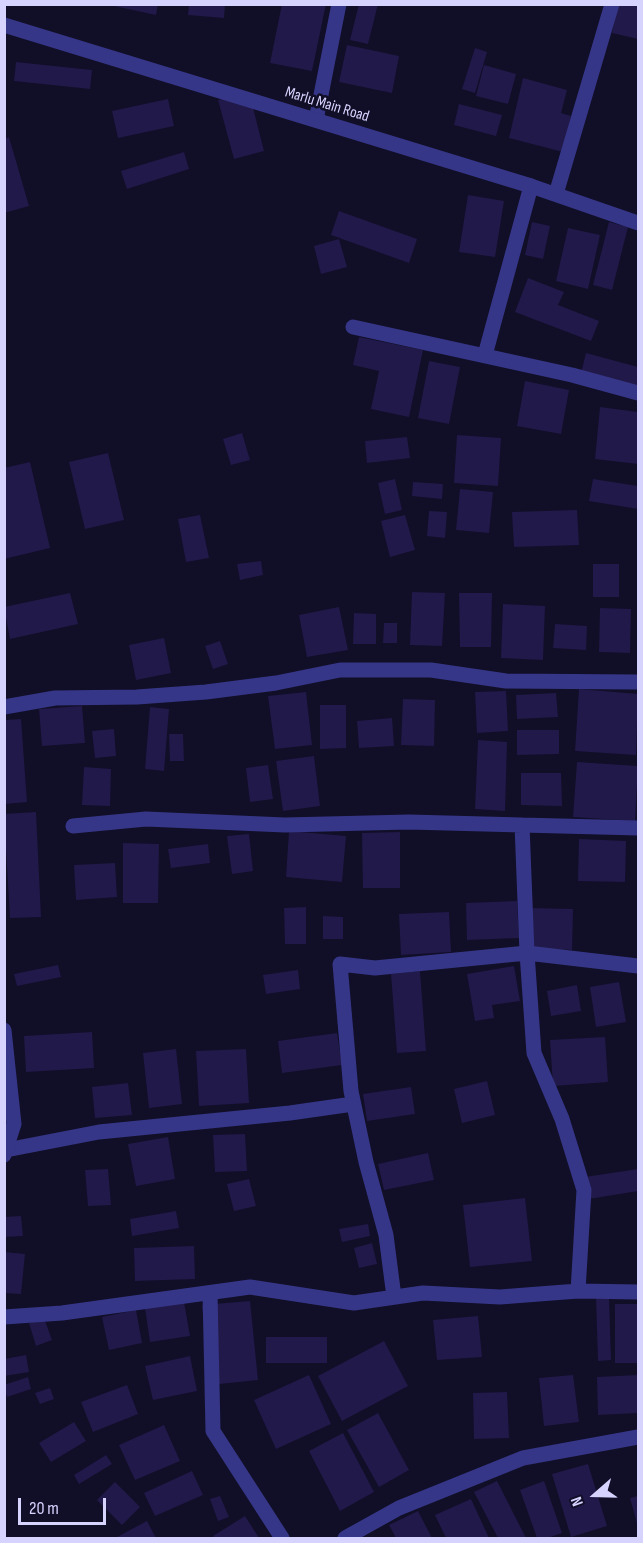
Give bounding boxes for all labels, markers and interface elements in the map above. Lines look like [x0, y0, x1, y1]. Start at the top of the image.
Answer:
street label: Marlu Main Road [283, 83, 371, 127]
north arrow [565, 1465, 625, 1525]
scale bar [21, 1486, 110, 1524]
text: N [567, 1494, 588, 1509]
text: 20 m [29, 1498, 59, 1519]

